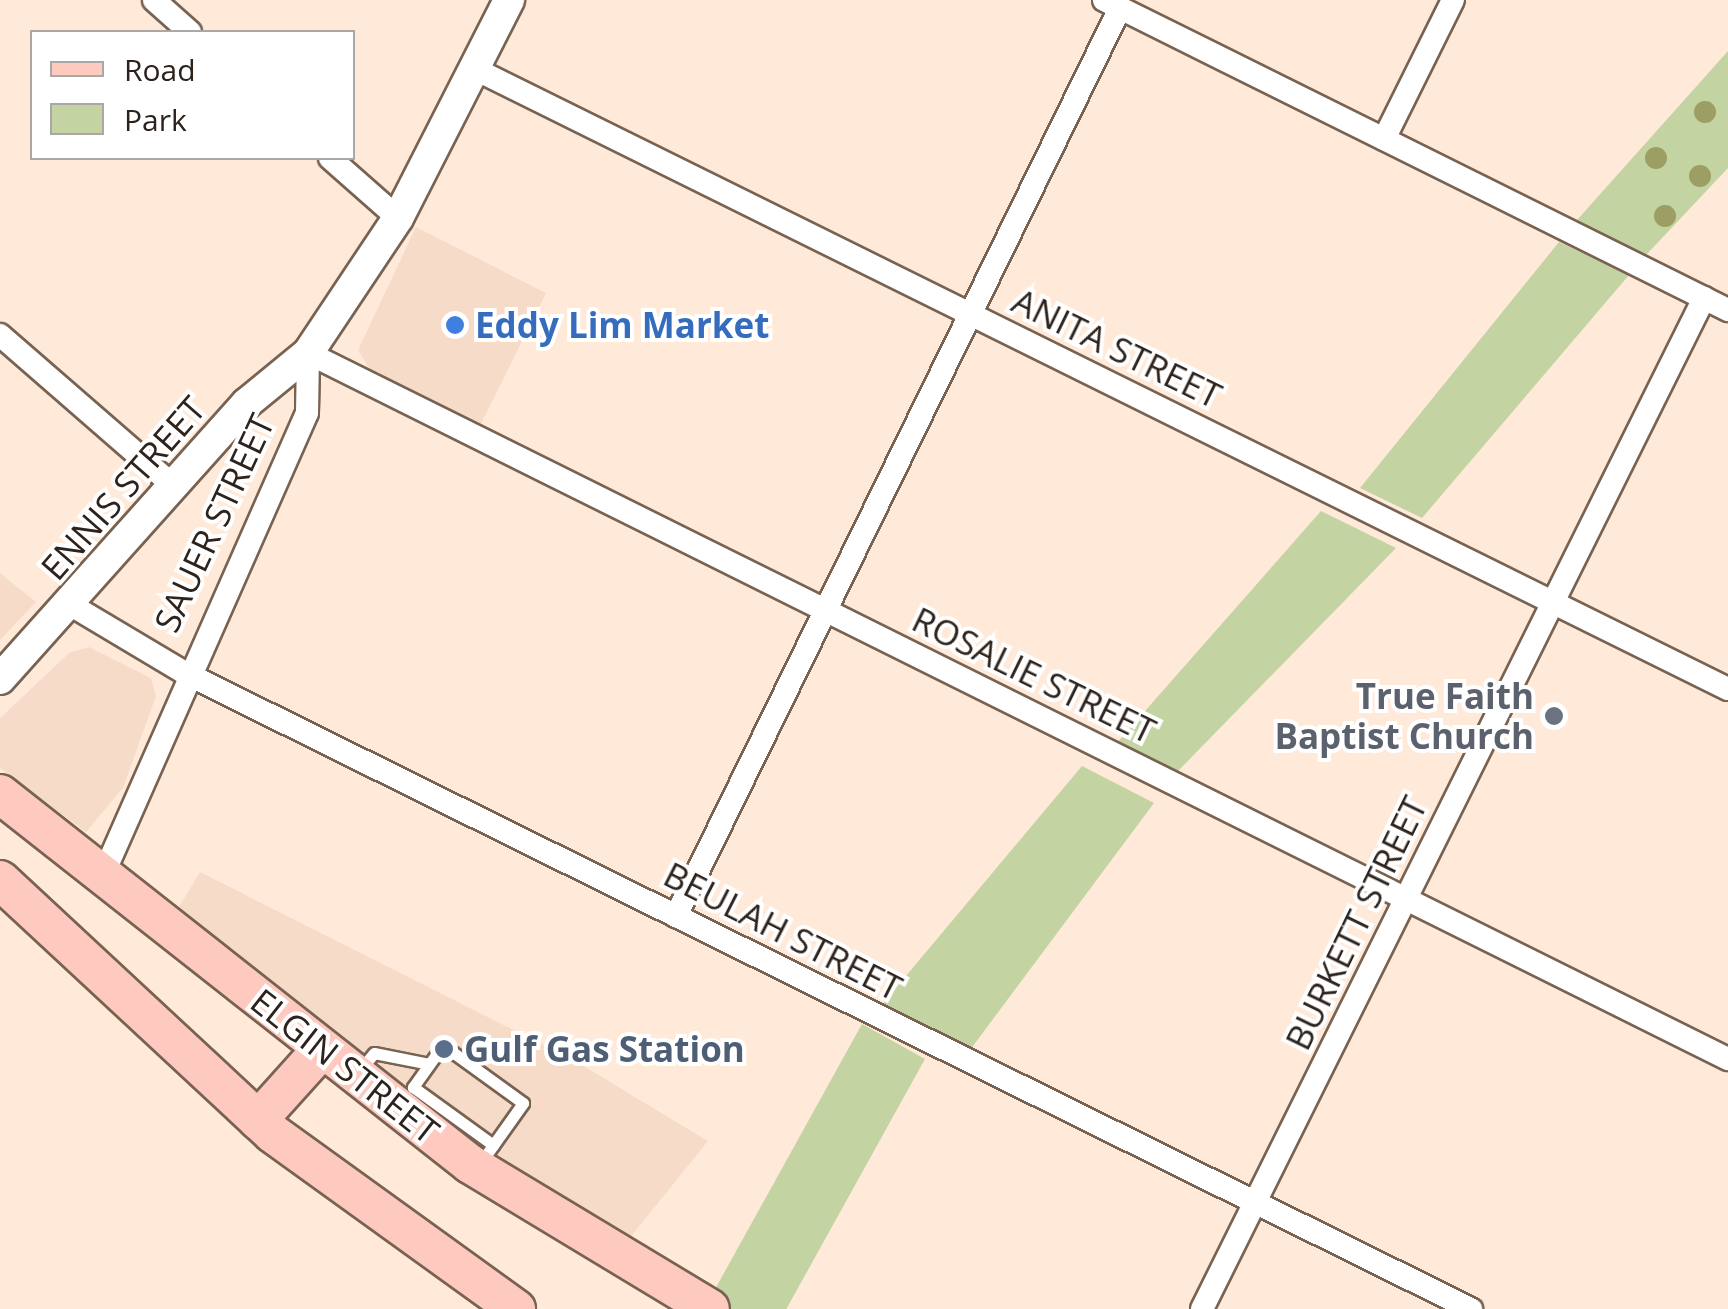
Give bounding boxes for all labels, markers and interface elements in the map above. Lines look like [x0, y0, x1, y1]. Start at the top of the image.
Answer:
legend [30, 30, 355, 160]
text: Road [124, 49, 196, 90]
text: Park [124, 99, 187, 140]
street label: ANITA STREET [1006, 279, 1228, 417]
place label: Eddy Lim Market [475, 304, 769, 346]
marker: Eddy Lim Market [444, 314, 466, 336]
street label: ENNIS STREET [32, 388, 214, 588]
street label: SAUER STREET [145, 408, 283, 638]
street label: ROSALIE STREET [906, 598, 1162, 752]
place label: True Faith Baptist Church [1274, 675, 1534, 757]
marker: True Faith Baptist Church [1543, 705, 1565, 727]
street label: BURKETT STREET [1277, 790, 1435, 1056]
street label: BEULAH STREET [657, 853, 909, 1009]
street label: ELGIN STREET [243, 980, 447, 1152]
place label: Gulf Gas Station [464, 1028, 745, 1070]
marker: Gulf Gas Station [433, 1038, 455, 1060]

